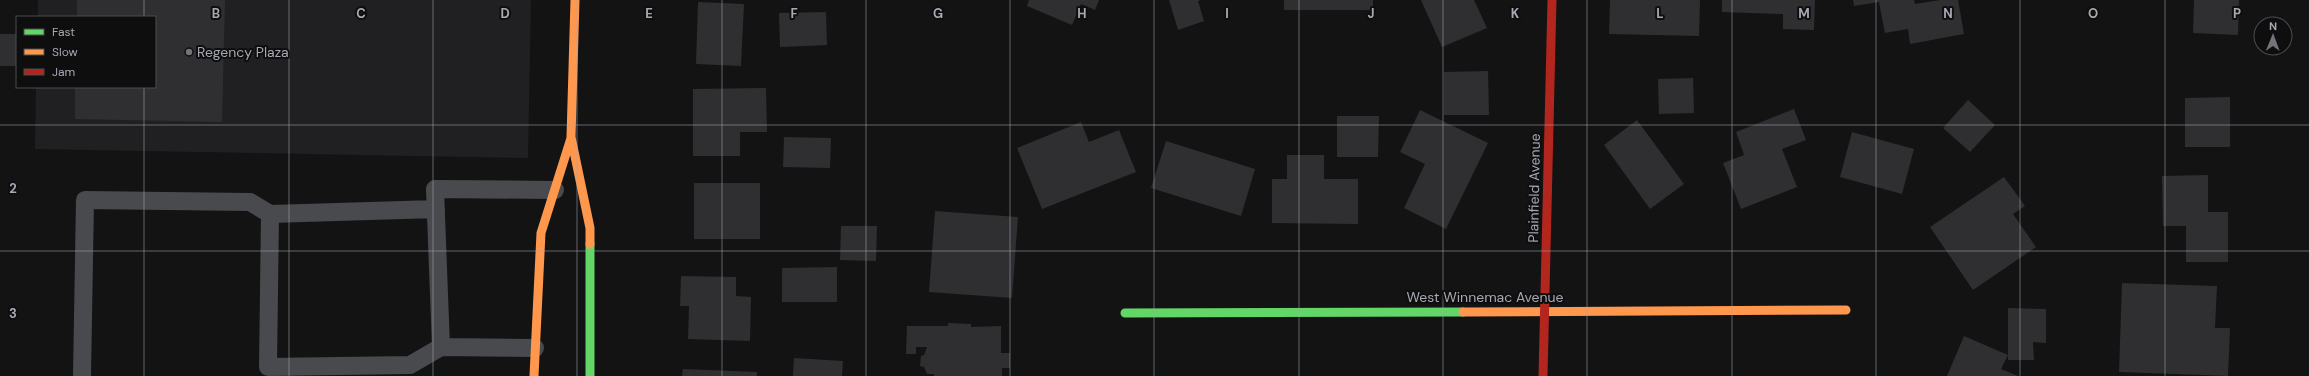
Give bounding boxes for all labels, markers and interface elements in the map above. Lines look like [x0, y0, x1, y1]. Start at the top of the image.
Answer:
text: B [212, 5, 220, 22]
text: C [356, 5, 366, 22]
text: D [500, 5, 510, 22]
text: E [645, 5, 653, 22]
text: F [790, 5, 798, 22]
text: G [933, 5, 943, 22]
text: H [1077, 5, 1087, 22]
text: I [1225, 5, 1229, 22]
text: J [1367, 5, 1375, 22]
text: K [1511, 5, 1520, 22]
text: L [1656, 5, 1664, 22]
text: M [1798, 5, 1810, 22]
text: N [1943, 5, 1953, 22]
text: O [2088, 5, 2098, 22]
text: P [2233, 5, 2241, 22]
legend [16, 16, 156, 88]
north arrow [2253, 16, 2293, 56]
text: N [2269, 19, 2277, 33]
text: Fast [52, 24, 75, 40]
place label: Regency Plaza [197, 43, 289, 61]
text: Slow [52, 44, 78, 60]
marker: Regency Plaza [184, 47, 194, 57]
text: Jam [52, 64, 75, 80]
street label: Plainfield Avenue [1524, 133, 1544, 243]
text: 2 [9, 180, 17, 197]
street label: West Winnemac Avenue [1406, 288, 1564, 306]
text: 3 [9, 305, 17, 322]

